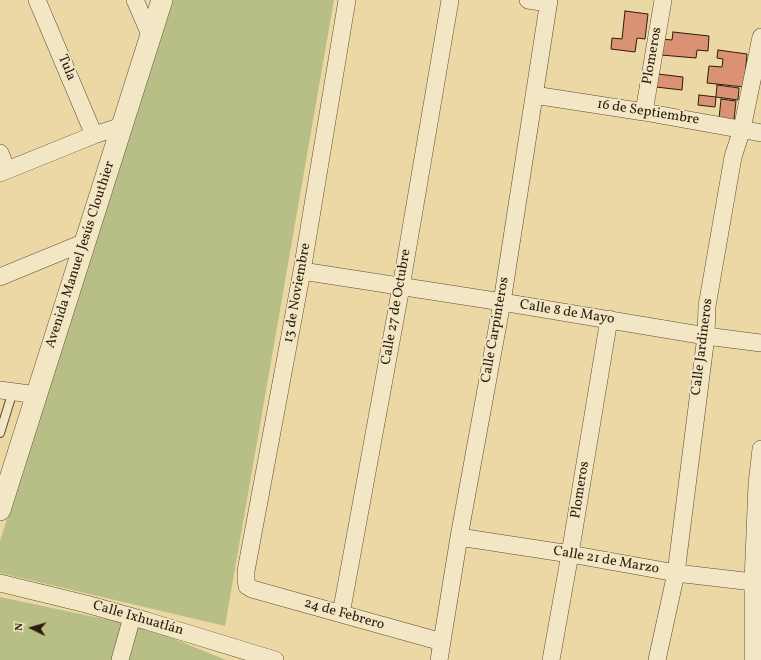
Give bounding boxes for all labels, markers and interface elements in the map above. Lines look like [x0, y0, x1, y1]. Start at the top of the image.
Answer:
street label: Plomeros [640, 26, 666, 86]
street label: Tula [53, 53, 79, 83]
street label: 16 de Septiembre [596, 97, 700, 129]
street label: Avenida Manuel Jesús Clouthier [43, 159, 119, 351]
street label: 13 de Noviembre [281, 242, 315, 344]
street label: Calle 27 de Octubre [379, 248, 415, 366]
street label: Calle Carpinteros [478, 276, 514, 384]
street label: Calle 8 de Mayo [518, 297, 616, 329]
street label: Calle Jardineros [689, 297, 717, 397]
street label: Plomeros [568, 460, 594, 520]
street label: Calle 21 de Marzo [552, 543, 660, 579]
street label: 24 de Febrero [302, 596, 386, 634]
street label: Calle Ixhuatlán [91, 598, 185, 640]
north arrow [12, 608, 52, 648]
text: N [12, 622, 27, 632]

